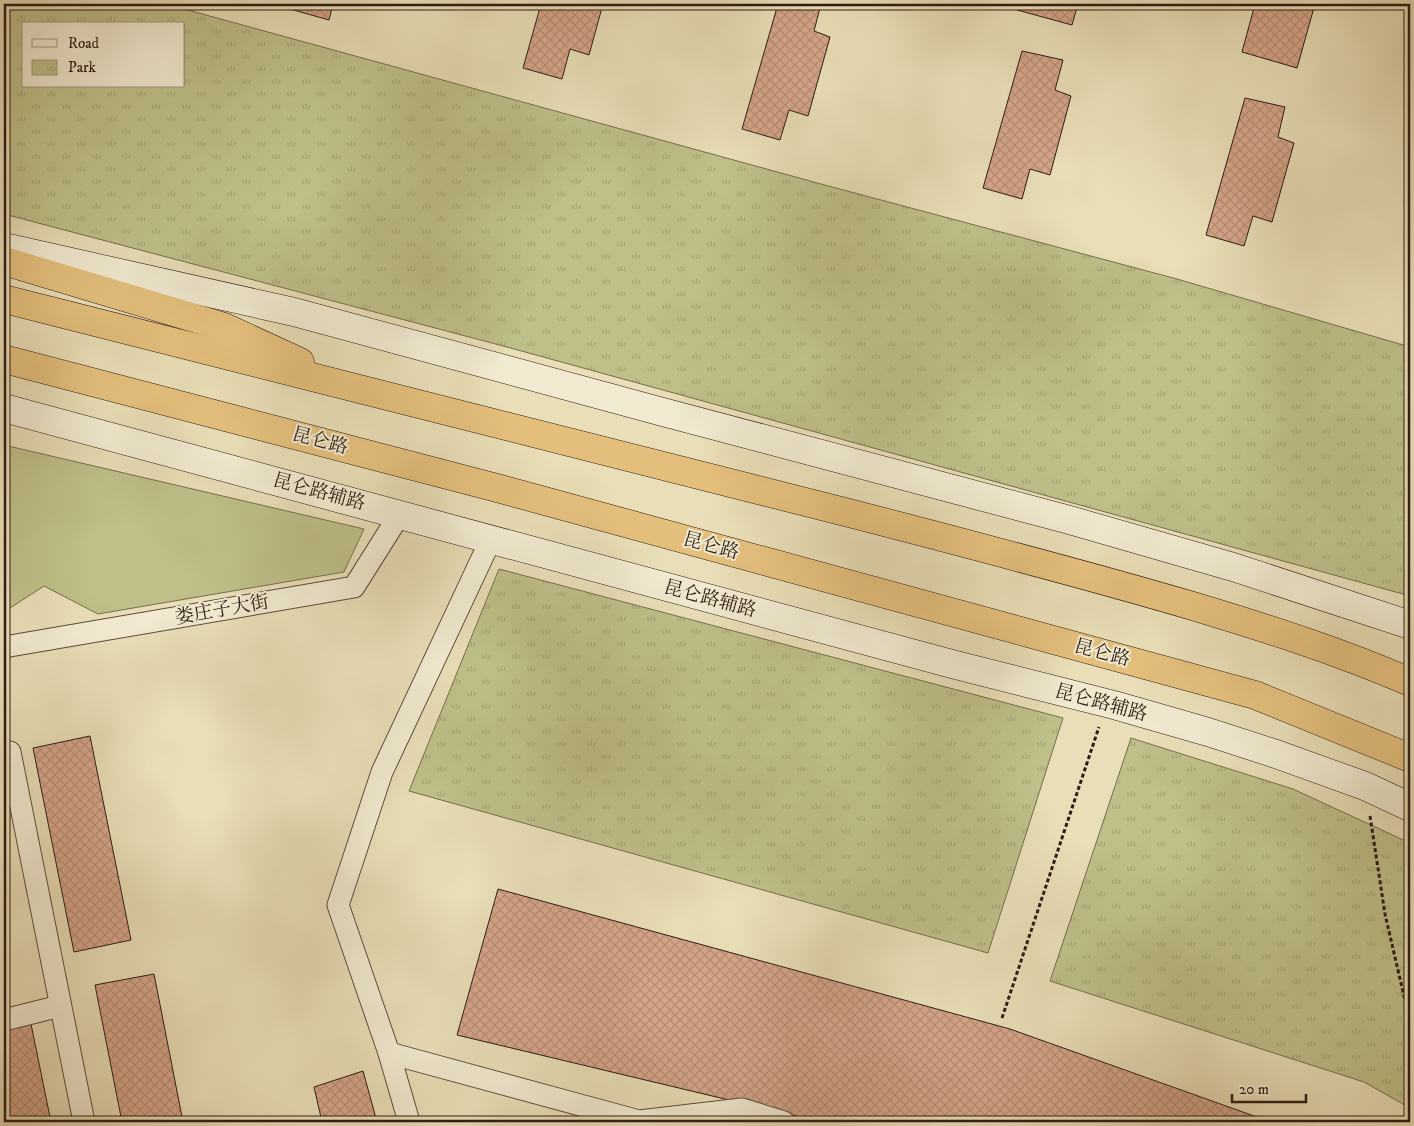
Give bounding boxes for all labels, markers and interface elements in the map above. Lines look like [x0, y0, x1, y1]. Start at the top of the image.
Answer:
legend [22, 22, 185, 88]
text: Road [68, 34, 100, 53]
text: Park [68, 58, 97, 77]
street label: 昆仑路 [289, 423, 351, 459]
street label: 昆仑路辅路 [270, 469, 368, 515]
street label: 昆仑路 [680, 528, 742, 564]
street label: 昆仑路辅路 [661, 576, 759, 622]
street label: 娄庄子大街 [173, 590, 271, 630]
street label: 昆仑路 [1071, 635, 1133, 671]
street label: 昆仑路辅路 [1052, 680, 1150, 726]
scale bar [1232, 1071, 1305, 1103]
text: 20 m [1239, 1080, 1269, 1099]

